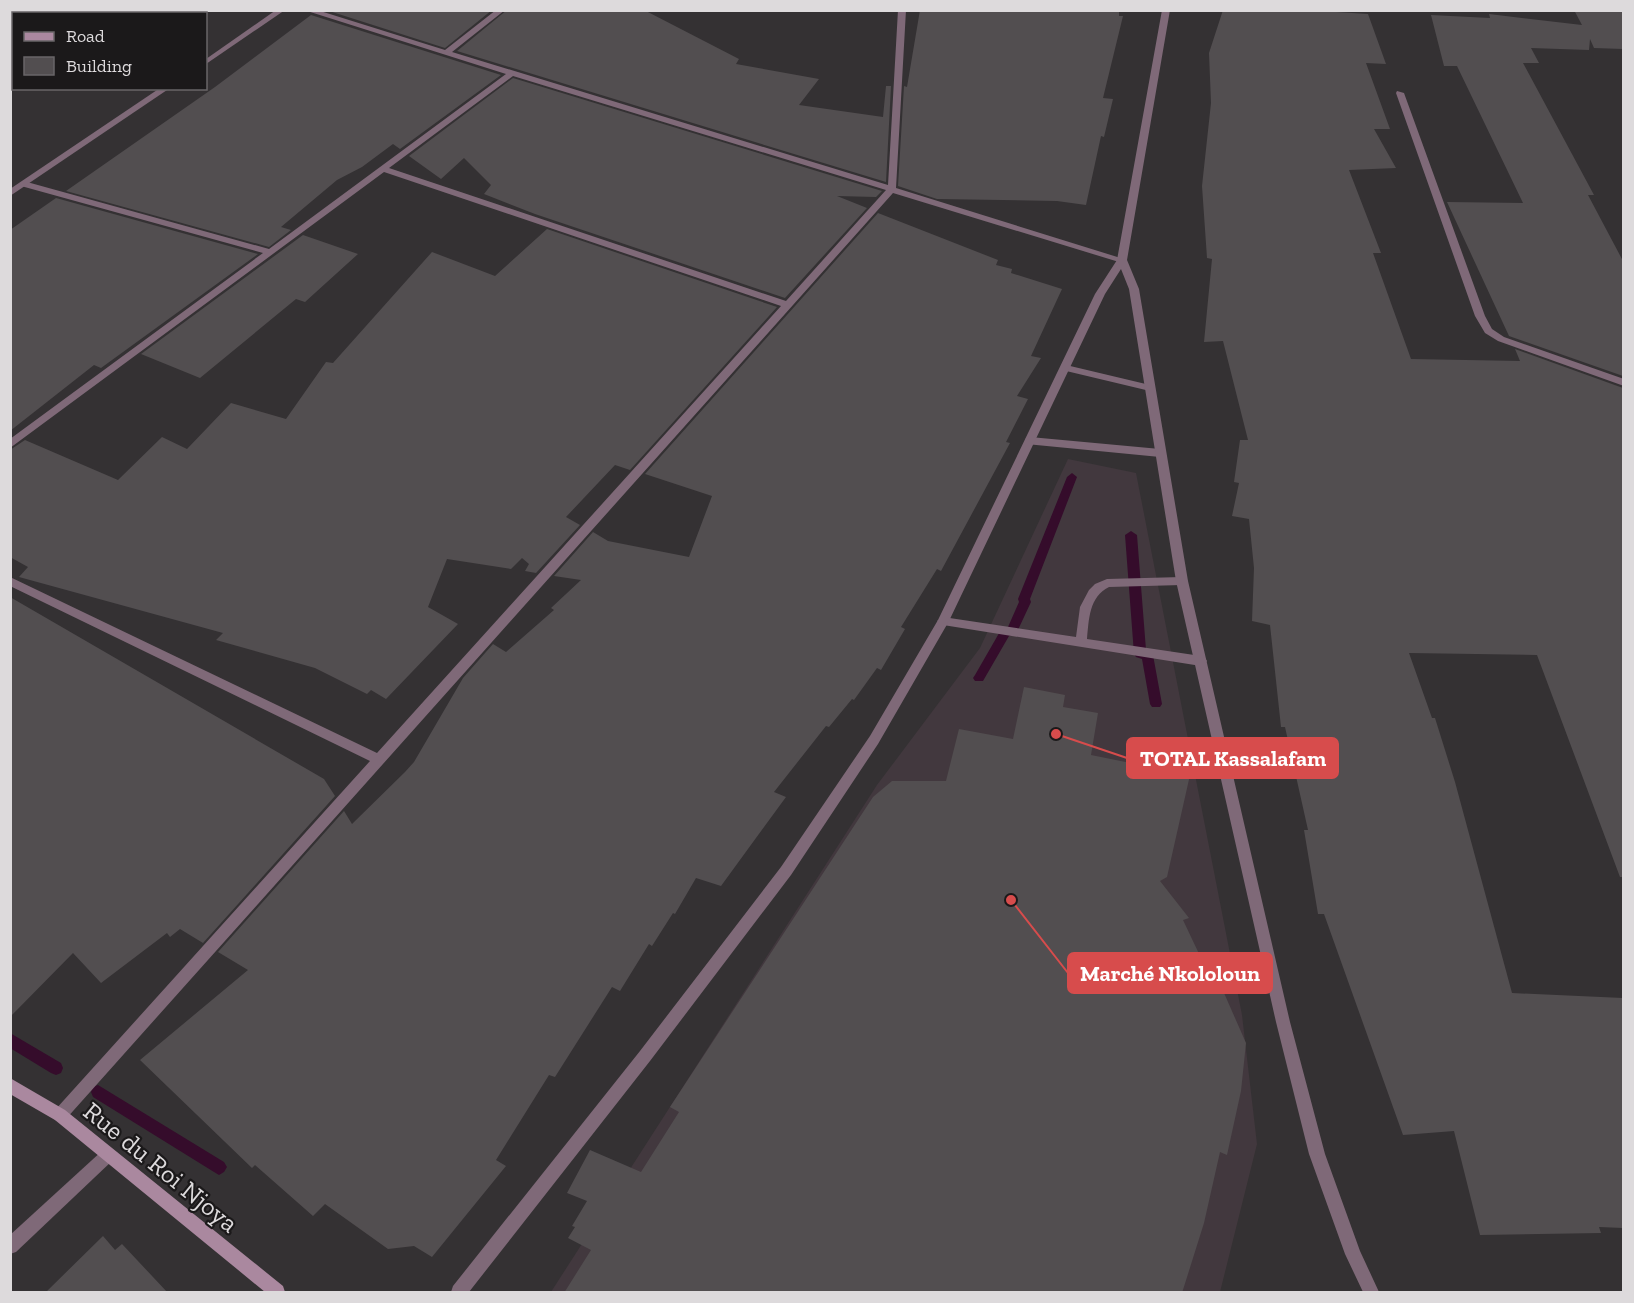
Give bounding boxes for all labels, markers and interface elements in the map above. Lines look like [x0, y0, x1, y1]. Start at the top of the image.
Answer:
legend [12, 12, 207, 90]
text: Road [66, 25, 105, 47]
text: Building [66, 55, 132, 77]
callout: TOTAL Kassalafam [1127, 738, 1338, 778]
text: TOTAL Kassalafam [1140, 745, 1327, 772]
callout: Marché Nkololoun [1068, 953, 1272, 993]
text: Marché Nkololoun [1080, 960, 1260, 987]
street label: Rue du Roi Njoya [77, 1095, 245, 1239]

